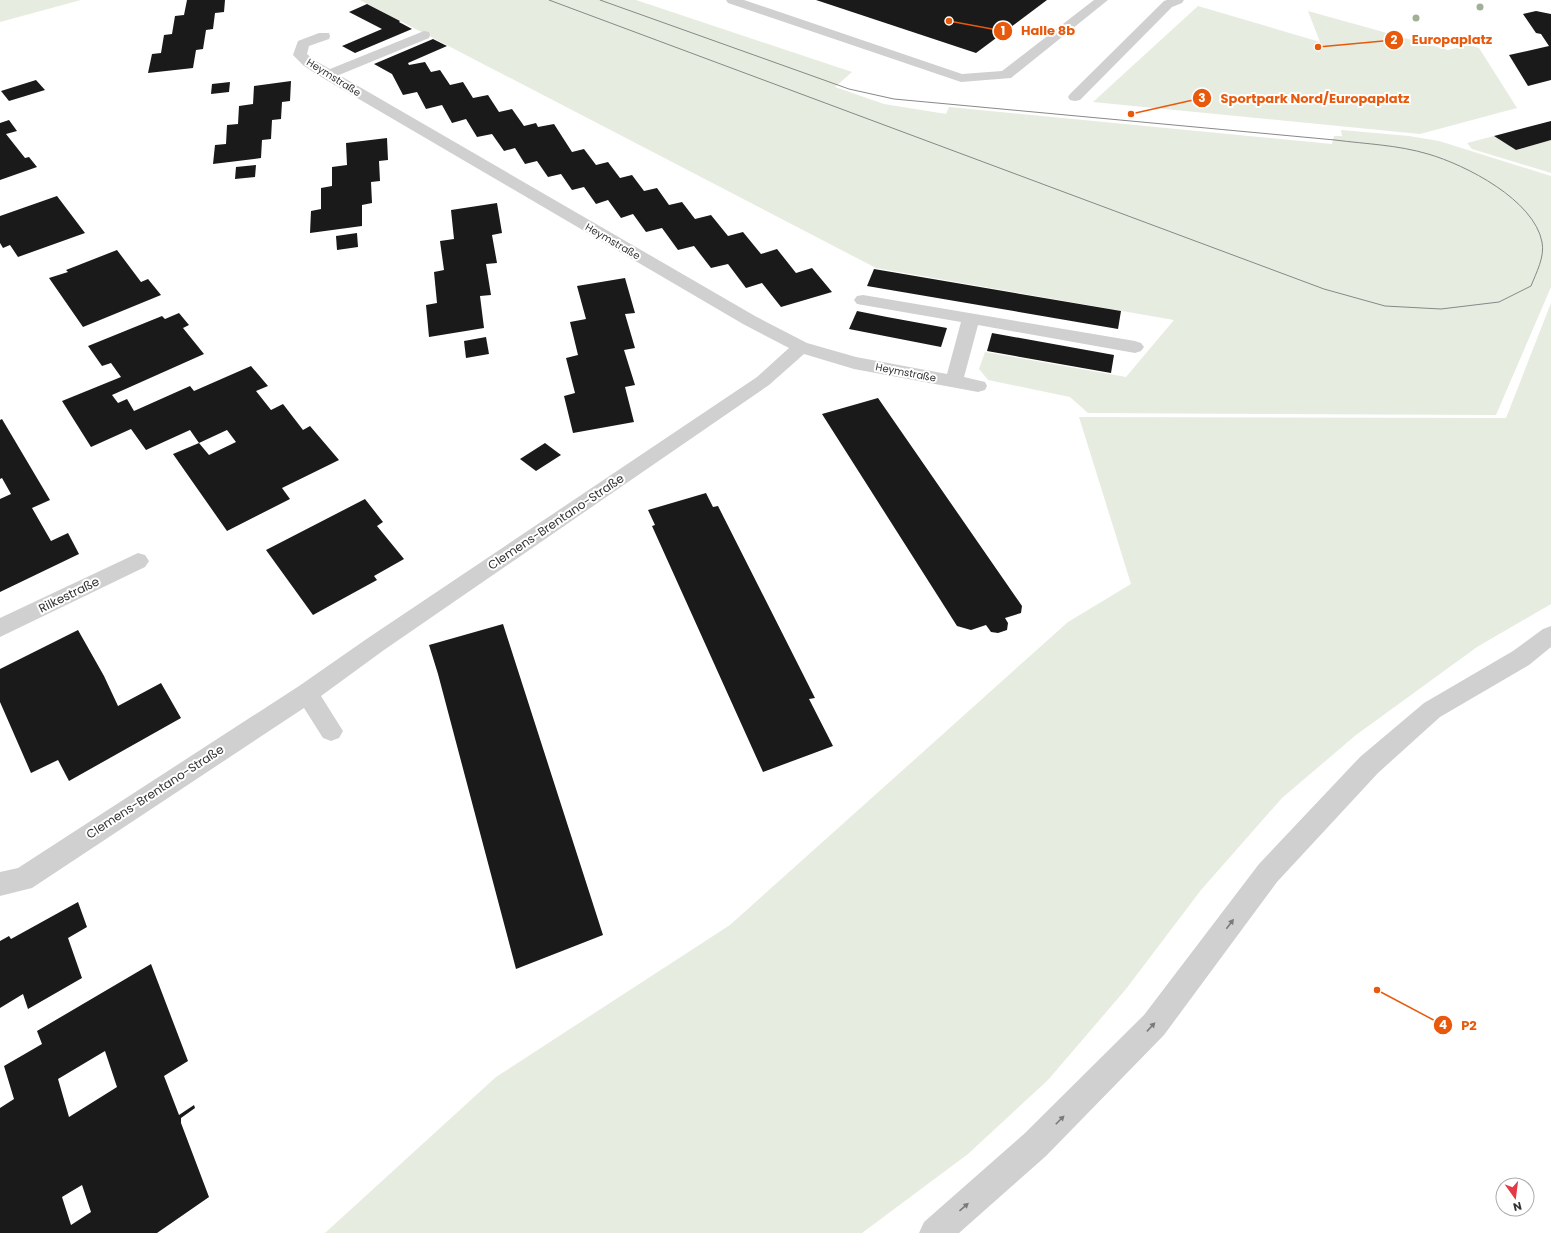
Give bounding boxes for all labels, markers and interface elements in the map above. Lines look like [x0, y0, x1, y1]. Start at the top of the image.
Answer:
callout: Halle 8b [993, 18, 1083, 43]
text: Halle 8b [1021, 21, 1075, 40]
text: 1 [1001, 22, 1005, 39]
callout: Europaplatz [1384, 27, 1500, 52]
text: Europaplatz [1412, 30, 1493, 49]
text: 2 [1391, 31, 1398, 48]
street label: Heymstraße [304, 55, 364, 100]
callout: Sportpark Nord/Europaplatz [1192, 86, 1417, 111]
text: 3 [1198, 89, 1206, 106]
text: Sportpark Nord/Europaplatz [1221, 89, 1410, 108]
street label: Heymstraße [582, 220, 643, 263]
street label: Heymstraße [874, 359, 937, 386]
street label: Clemens-Brentano-Straße [484, 470, 627, 574]
street label: Rilkestraße [36, 573, 102, 617]
street label: Clemens-Brentano-Straße [83, 741, 227, 843]
one-way arrow [1226, 918, 1234, 929]
callout: P2 [1433, 1013, 1485, 1038]
text: 4 [1439, 1016, 1447, 1033]
text: P2 [1461, 1016, 1477, 1035]
one-way arrow [1147, 1022, 1156, 1033]
one-way arrow [1055, 1115, 1065, 1125]
north arrow [1495, 1177, 1535, 1217]
text: N [1511, 1198, 1523, 1215]
one-way arrow [959, 1203, 969, 1212]

